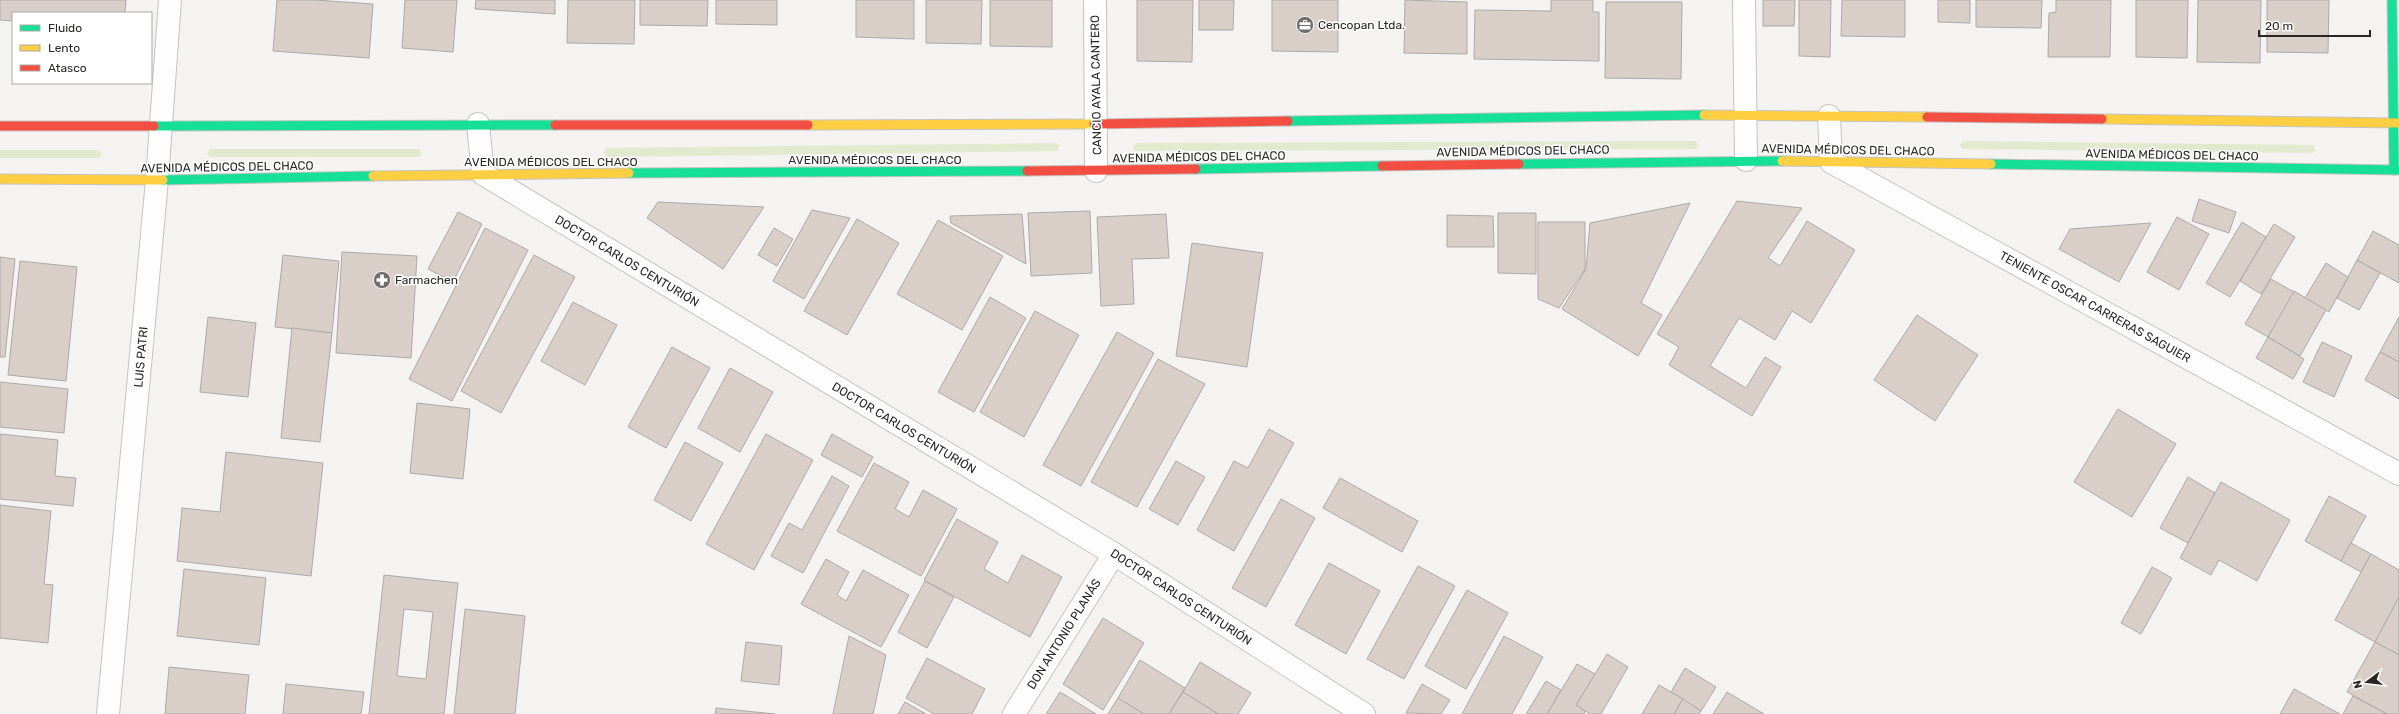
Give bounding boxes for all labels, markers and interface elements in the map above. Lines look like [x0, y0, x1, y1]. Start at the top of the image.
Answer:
legend [12, 12, 152, 84]
scale bar [2259, 12, 2370, 38]
street label: CANCIO AYALA CANTERO [1088, 15, 1104, 155]
office icon: Cencopan Ltda. [1295, 15, 1315, 35]
place label: Cencopan Ltda. [1318, 18, 1405, 32]
text: 20 m [2265, 19, 2293, 33]
text: Fluido [48, 21, 82, 35]
text: Lento [48, 41, 80, 55]
text: Atasco [48, 61, 87, 75]
street label: AVENIDA MÉDICOS DEL CHACO [1761, 141, 1935, 159]
street label: AVENIDA MÉDICOS DEL CHACO [1436, 142, 1610, 160]
street label: AVENIDA MÉDICOS DEL CHACO [2085, 146, 2259, 164]
street label: AVENIDA MÉDICOS DEL CHACO [1112, 148, 1286, 166]
street label: AVENIDA MÉDICOS DEL CHACO [788, 153, 962, 167]
street label: AVENIDA MÉDICOS DEL CHACO [464, 155, 638, 169]
street label: AVENIDA MÉDICOS DEL CHACO [140, 158, 314, 176]
street label: DOCTOR CARLOS CENTURIÓN [552, 212, 702, 310]
street label: TENIENTE OSCAR CARRERAS SAGUIER [1997, 248, 2193, 366]
pharmacy icon: Farmachen [372, 270, 392, 290]
place label: Farmachen [395, 273, 458, 287]
street label: LUIS PATRI [131, 326, 151, 388]
street label: DOCTOR CARLOS CENTURIÓN [829, 379, 979, 477]
street label: DOCTOR CARLOS CENTURIÓN [1108, 546, 1254, 648]
street label: DON ANTONIO PLANÁS [1024, 576, 1104, 692]
north arrow [2347, 662, 2387, 702]
text: N [2350, 679, 2365, 690]

